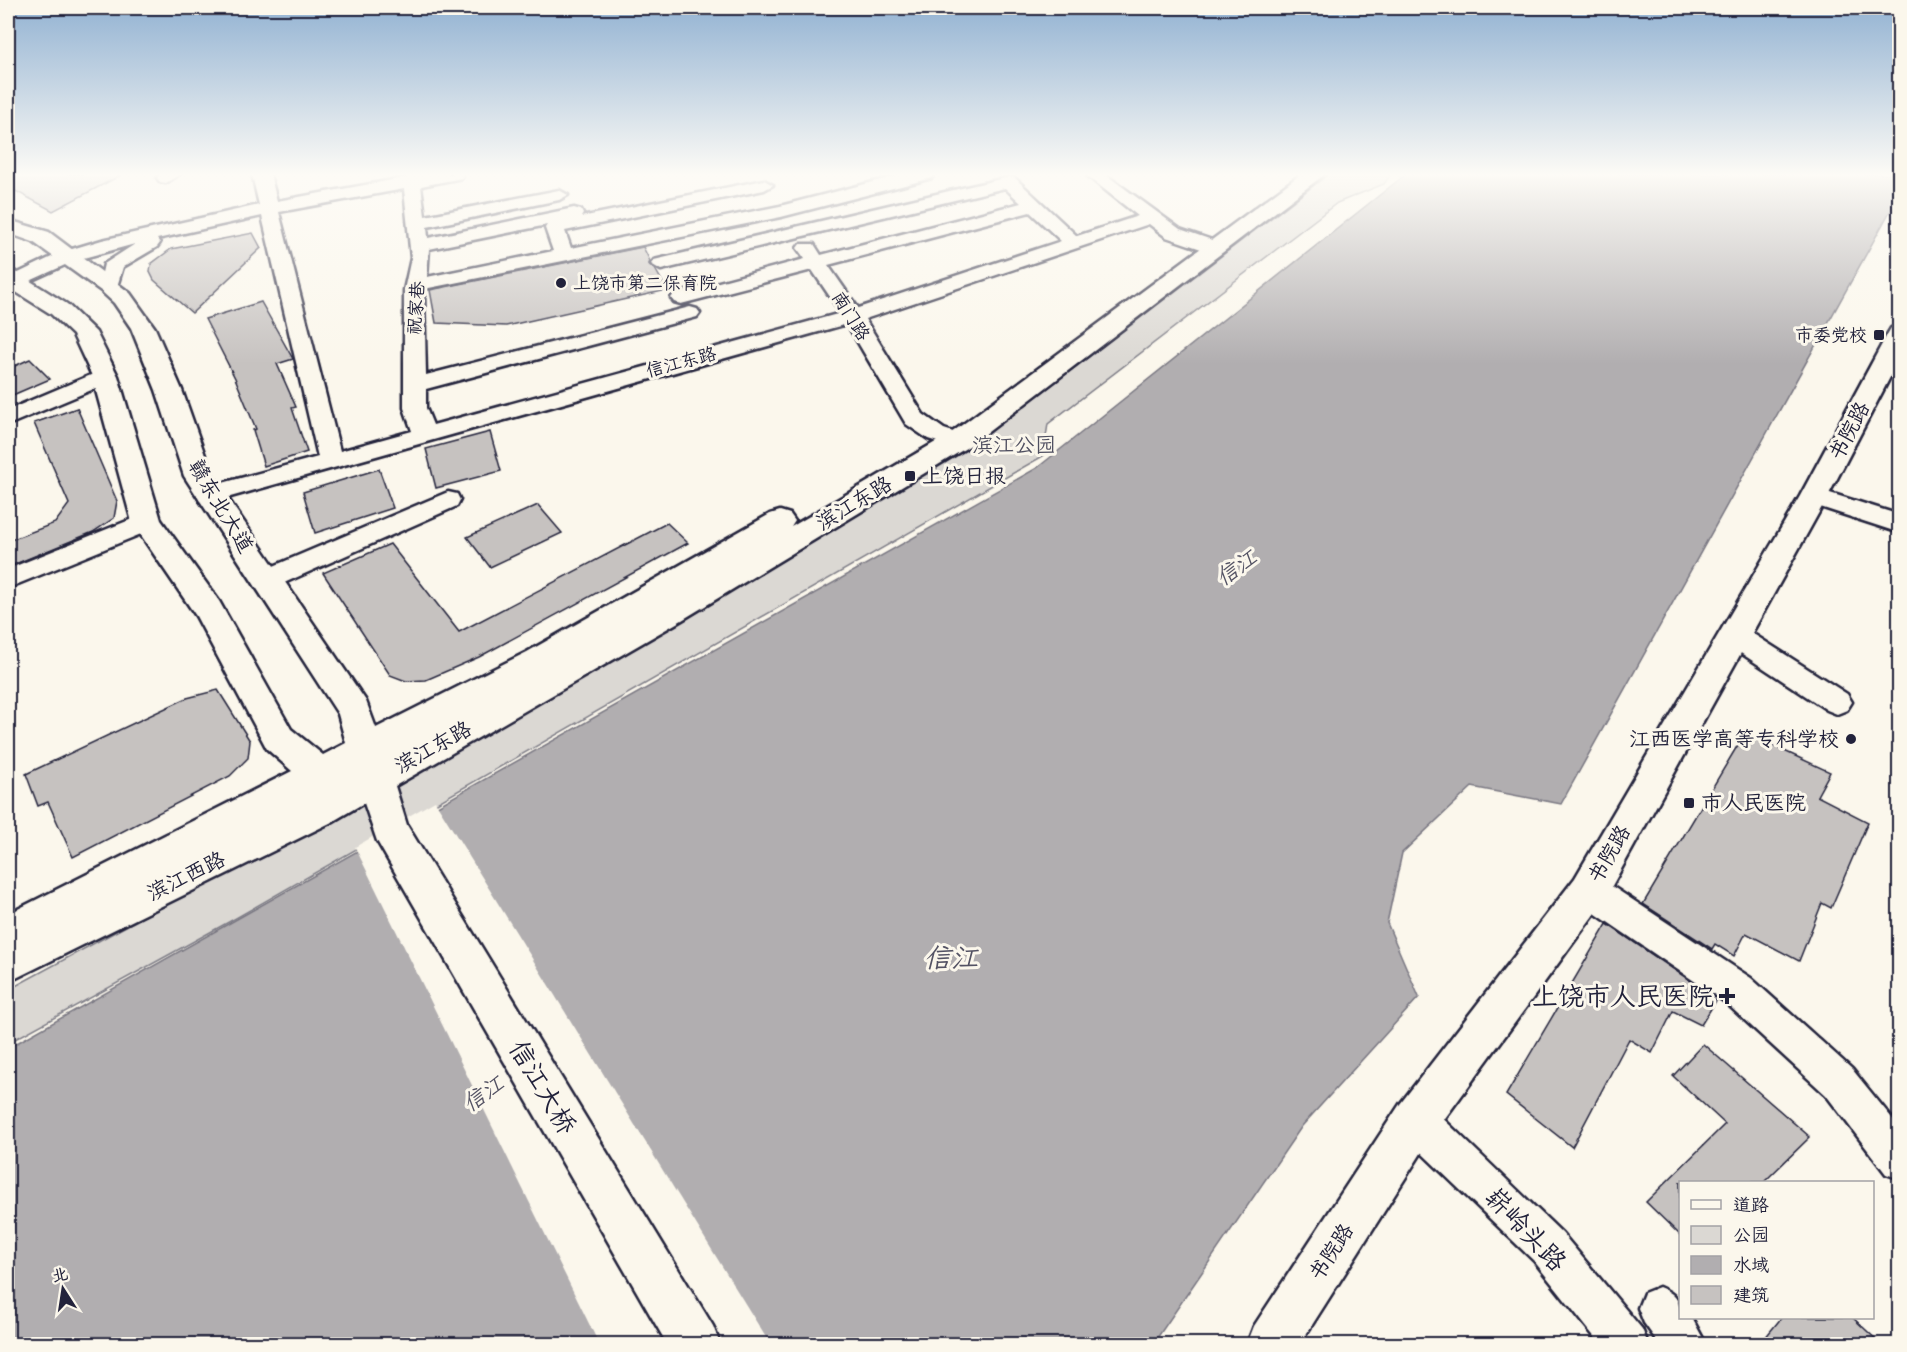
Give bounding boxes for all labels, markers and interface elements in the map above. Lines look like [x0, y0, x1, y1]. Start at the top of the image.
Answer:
place label: 上饶市第二保育院 [573, 273, 717, 294]
marker: 上饶市第二保育院 [554, 276, 568, 290]
street label: 祝家巷 [404, 280, 429, 336]
street label: 南门路 [827, 288, 874, 345]
place label: 市委党校 [1795, 325, 1867, 346]
marker: 市委党校 [1872, 328, 1886, 342]
street label: 信江东路 [644, 343, 719, 382]
street label: 书院路 [1824, 398, 1874, 464]
park label: 滨江公园 [972, 433, 1056, 457]
street label: 赣东北大道 [184, 455, 258, 557]
place label: 上饶日报 [922, 464, 1006, 488]
marker: 上饶日报 [903, 469, 917, 483]
street label: 滨江东路 [812, 471, 896, 535]
water label: 信江 [1211, 544, 1263, 591]
street label: 滨江东路 [390, 716, 476, 778]
place label: 江西医学高等专科学校 [1629, 727, 1839, 751]
marker: 江西医学高等专科学校 [1844, 732, 1858, 746]
place label: 市人民医院 [1701, 791, 1806, 815]
marker: 市人民医院 [1682, 796, 1696, 810]
street label: 书院路 [1583, 821, 1635, 887]
street label: 滨江西路 [143, 847, 229, 905]
water label: 信江 [924, 943, 979, 974]
place label: 上饶市人民医院 [1532, 982, 1714, 1012]
marker: 上饶市人民医院 [1718, 987, 1736, 1005]
street label: 信江大桥 [502, 1035, 582, 1140]
water label: 信江 [458, 1070, 510, 1117]
legend [1679, 1181, 1874, 1319]
street label: 崭岭头路 [1478, 1182, 1572, 1278]
text: 道路 [1733, 1195, 1769, 1216]
street label: 书院路 [1304, 1219, 1358, 1285]
text: 公园 [1733, 1225, 1769, 1246]
text: 水域 [1733, 1255, 1769, 1276]
north arrow [33, 1259, 93, 1319]
text: 北 [50, 1265, 70, 1286]
text: 建筑 [1733, 1285, 1769, 1306]

